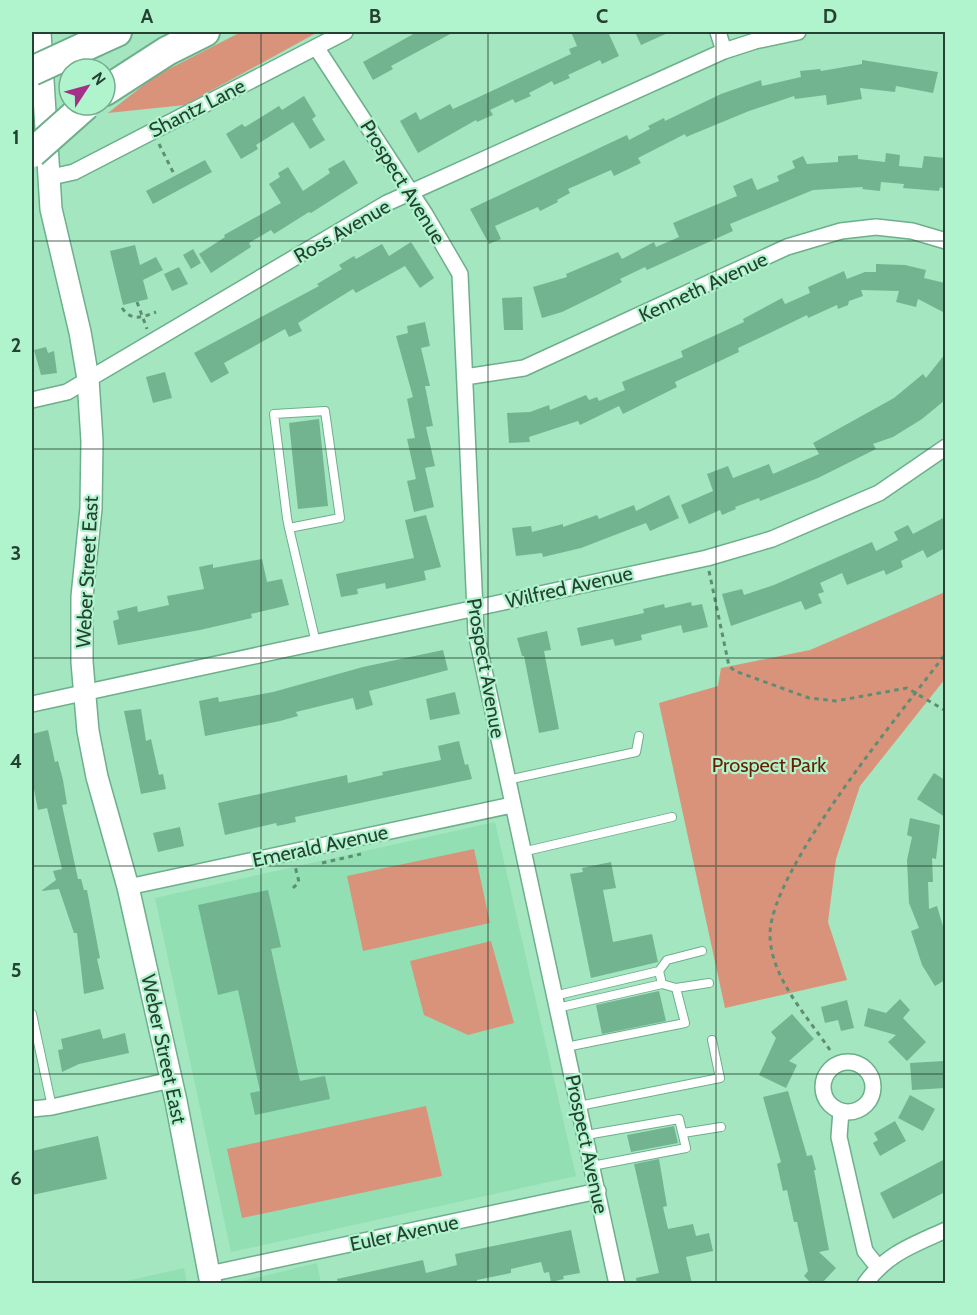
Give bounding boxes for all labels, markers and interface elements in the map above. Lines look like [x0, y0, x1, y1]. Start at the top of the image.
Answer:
text: A [141, 4, 154, 28]
text: B [369, 4, 381, 28]
text: C [596, 4, 608, 28]
text: D [823, 4, 837, 28]
north arrow [57, 57, 117, 117]
text: N [88, 68, 110, 89]
street label: Shantz Lane [145, 74, 249, 142]
street label: Prospect Avenue [355, 116, 451, 248]
text: 1 [12, 125, 20, 149]
street label: Ross Avenue [290, 194, 394, 268]
street label: Kenneth Avenue [635, 247, 771, 327]
text: 2 [11, 333, 21, 357]
street label: Weber Street East [71, 495, 103, 649]
text: 3 [11, 541, 21, 565]
street label: Wilfred Avenue [503, 561, 635, 613]
street label: Prospect Avenue [462, 596, 510, 740]
text: 4 [10, 749, 22, 773]
park label: Prospect Park [712, 753, 826, 777]
street label: Emerald Avenue [250, 820, 390, 872]
text: 5 [11, 958, 21, 982]
street label: Weber Street East [136, 972, 192, 1126]
street label: Prospect Avenue [561, 1072, 613, 1216]
text: 6 [10, 1166, 22, 1190]
street label: Euler Avenue [348, 1210, 460, 1256]

